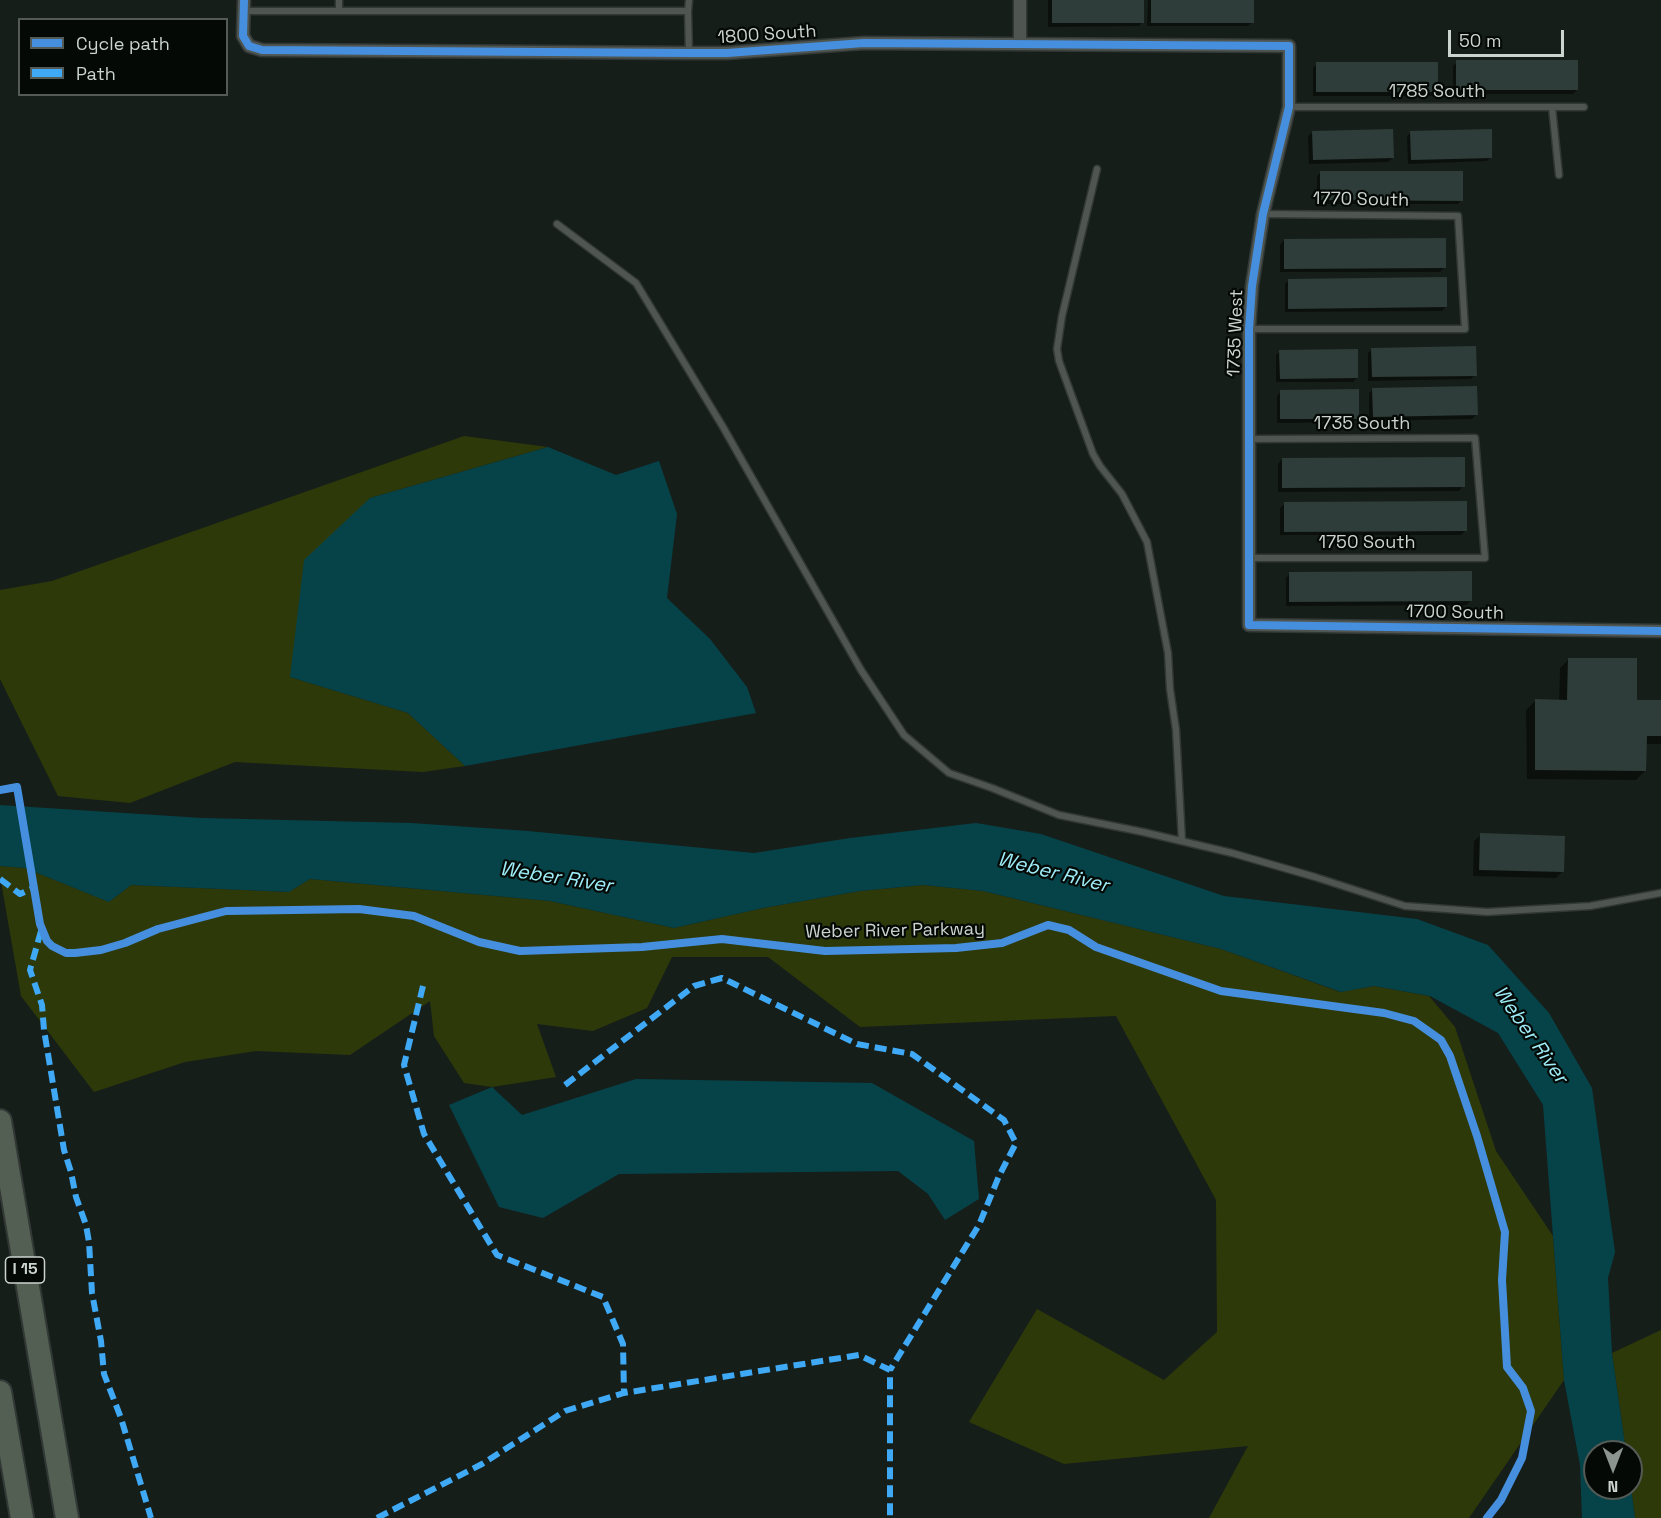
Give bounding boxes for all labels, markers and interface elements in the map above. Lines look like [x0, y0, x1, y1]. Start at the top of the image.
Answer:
legend [18, 18, 228, 96]
scale bar [1451, 18, 1566, 56]
street label: 1800 South [717, 21, 817, 49]
text: 50 m [1459, 29, 1501, 52]
text: Cycle path [76, 32, 170, 55]
text: Path [76, 62, 116, 85]
street label: 1785 South [1389, 81, 1485, 103]
street label: 1770 South [1313, 188, 1409, 212]
street label: 1735 West [1224, 289, 1248, 377]
street label: 1735 South [1314, 413, 1410, 435]
street label: 1750 South [1318, 532, 1416, 554]
street label: 1700 South [1406, 601, 1504, 625]
water label: Weber River [995, 848, 1111, 898]
water label: Weber River [498, 857, 614, 899]
street label: Weber River Parkway [805, 919, 985, 943]
water label: Weber River [1488, 982, 1572, 1088]
road number: I 15 [6, 1257, 44, 1283]
north arrow [1583, 1440, 1643, 1500]
text: N [1608, 1476, 1618, 1497]

